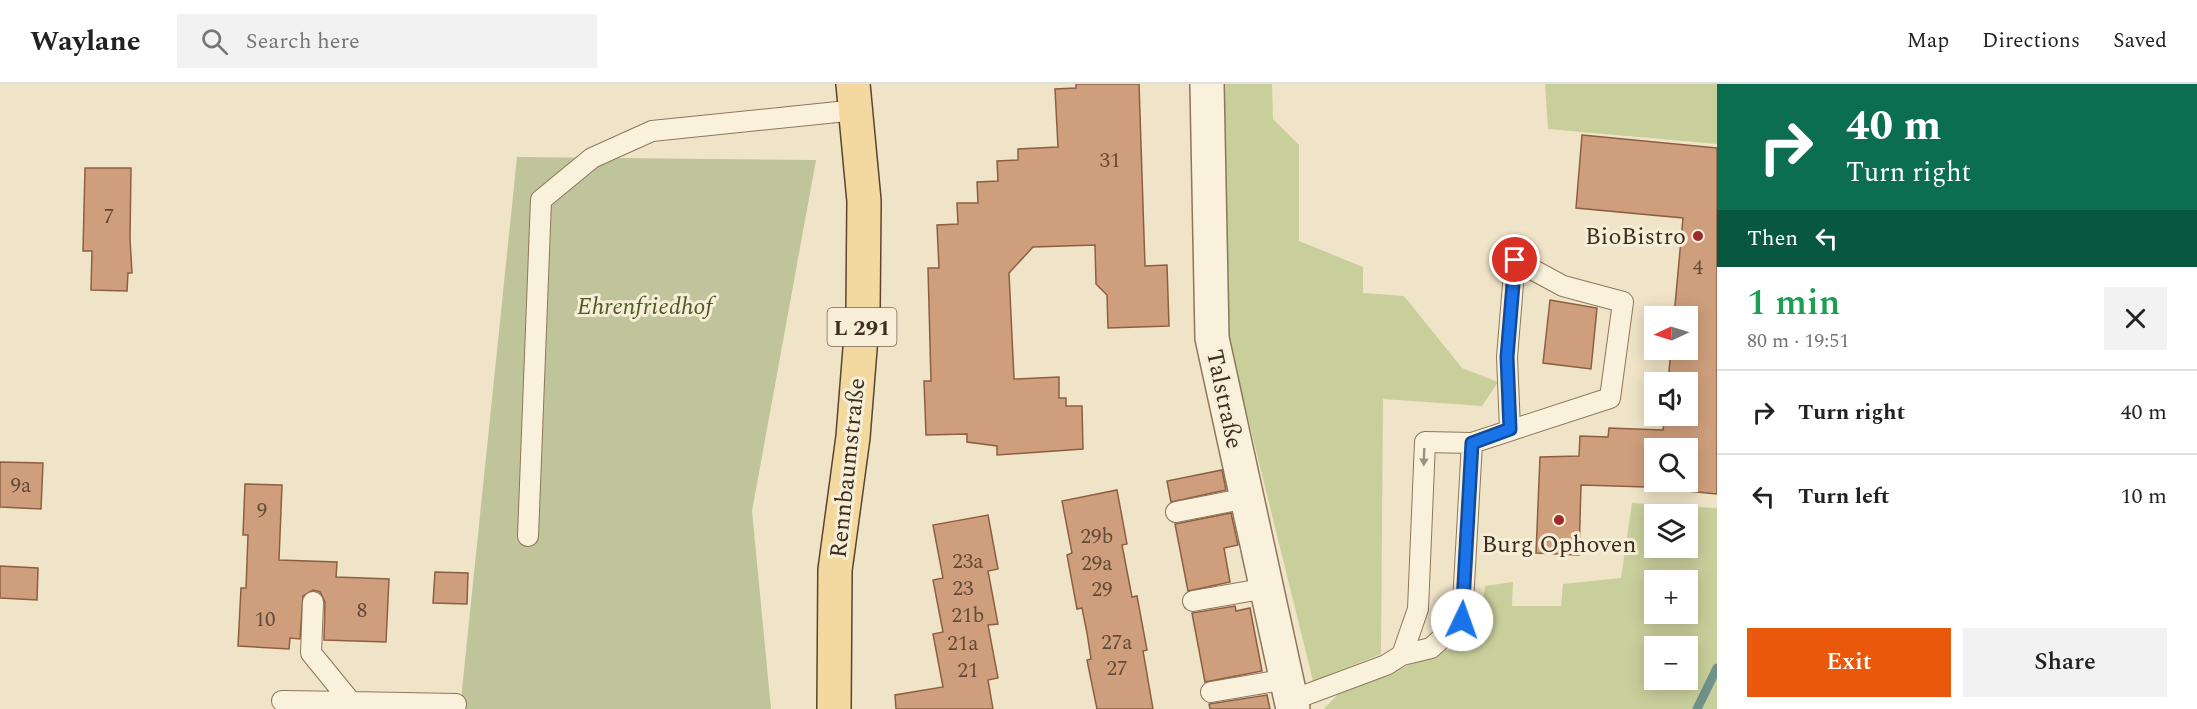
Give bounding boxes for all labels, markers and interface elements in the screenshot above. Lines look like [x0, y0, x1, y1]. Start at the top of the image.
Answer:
search box [177, 14, 597, 68]
text: Waylane [30, 20, 141, 63]
icon: search [198, 25, 231, 58]
text: Search here [246, 25, 360, 58]
text: Map [1907, 25, 1949, 57]
text: Directions [1982, 25, 2080, 57]
text: Saved [2113, 25, 2167, 57]
text: 40 m [1846, 95, 1941, 158]
icon: right [1747, 108, 1825, 186]
house number: 31 [1100, 145, 1121, 177]
text: Turn right [1846, 152, 1971, 194]
house number: 7 [104, 201, 114, 233]
place label: BioBistro [1585, 219, 1686, 255]
text: Then [1747, 222, 1798, 255]
icon: left [1810, 222, 1843, 255]
marker: BioBistro [1691, 229, 1705, 243]
pin [1489, 234, 1540, 285]
icon: arrive [1498, 243, 1531, 276]
house number: 4 [1693, 252, 1704, 284]
text: 1 min [1747, 276, 1840, 331]
button: close [2104, 287, 2167, 350]
park label: Ehrenfriedhof [577, 289, 717, 325]
north arrow [1644, 306, 1698, 360]
map controls [1644, 306, 1698, 690]
road number: L 291 [828, 308, 896, 346]
text: 80 m · 19:51 [1747, 326, 1849, 356]
street label: Talstraße [1196, 346, 1252, 452]
button: sound [1644, 372, 1698, 426]
street label: Rennbaumstraße [821, 376, 875, 560]
icon: right [1747, 396, 1780, 429]
text: Turn right [1798, 396, 1905, 429]
text: 40 m [2121, 396, 2167, 429]
button: search [1644, 438, 1698, 492]
one-way arrow [1419, 447, 1429, 466]
house number: 9a [11, 470, 32, 502]
icon: left [1747, 480, 1780, 513]
text: Turn left [1798, 480, 1890, 513]
text: 10 m [2121, 480, 2167, 513]
house number: 9 [257, 495, 267, 527]
button: layers [1644, 504, 1698, 558]
marker: Burg Ophoven [1552, 513, 1566, 527]
house number: 29b [1081, 521, 1113, 553]
place label: Burg Ophoven [1482, 527, 1636, 563]
house number: 23a [952, 546, 984, 578]
house number: 29a [1081, 548, 1113, 580]
button: + [1644, 570, 1698, 624]
house number: 23 [953, 573, 974, 605]
house number: 29 [1092, 574, 1113, 606]
position arrow [1430, 588, 1494, 652]
house number: 8 [357, 595, 367, 627]
house number: 21b [952, 600, 984, 632]
house number: 10 [255, 604, 276, 636]
house number: 27a [1101, 627, 1133, 659]
house number: 21a [947, 628, 979, 660]
button: Exit [1747, 628, 1951, 697]
button: Share [1963, 628, 2167, 697]
button: − [1644, 636, 1698, 690]
house number: 27 [1107, 653, 1128, 685]
house number: 21 [958, 655, 979, 687]

